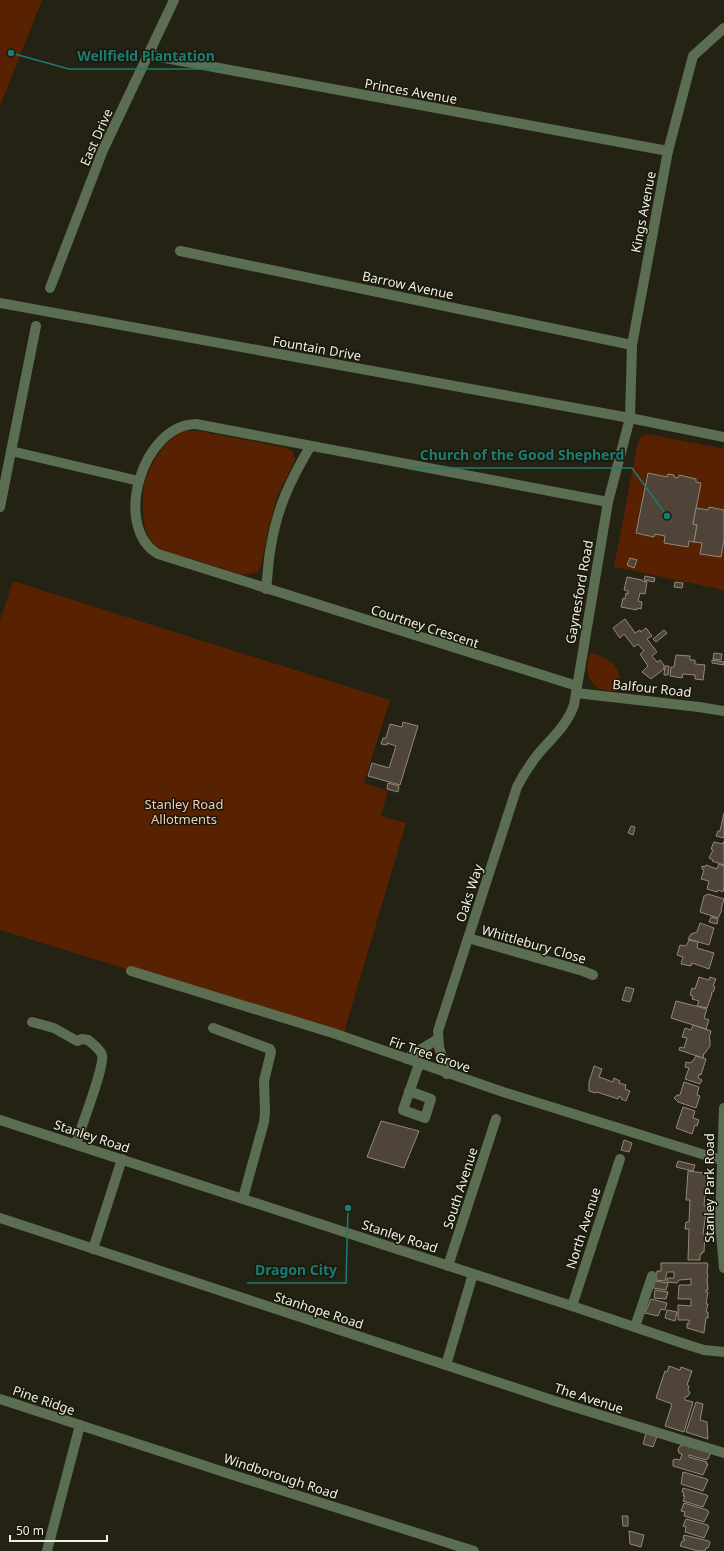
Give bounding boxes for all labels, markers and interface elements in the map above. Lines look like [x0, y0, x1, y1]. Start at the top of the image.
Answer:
callout: Wellfield Plantation [69, 43, 222, 69]
text: Wellfield Plantation [77, 46, 215, 65]
street label: Princes Avenue [363, 74, 459, 108]
street label: East Drive [75, 105, 117, 169]
street label: Kings Avenue [626, 170, 660, 254]
street label: Barrow Avenue [361, 267, 455, 303]
street label: Fountain Drive [271, 331, 363, 365]
callout: Church of the Good Shepherd [411, 442, 632, 468]
text: Church of the Good Shepherd [420, 445, 624, 464]
street label: Gaynesford Road [561, 539, 597, 645]
street label: Courtney Crescent [369, 600, 482, 652]
street label: Balfour Road [612, 675, 692, 701]
park label: Stanley Road Allotments [145, 795, 223, 828]
street label: Oaks Way [451, 861, 487, 924]
street label: Whittlebury Close [480, 920, 588, 968]
street label: Fir Tree Grove [387, 1032, 473, 1076]
street label: Stanley Road [52, 1115, 132, 1157]
street label: Stanley Park Road [700, 1133, 718, 1243]
street label: South Avenue [438, 1145, 482, 1231]
street label: North Avenue [561, 1185, 605, 1271]
street label: Stanley Road [360, 1215, 440, 1257]
callout: Dragon City [247, 1257, 346, 1283]
text: Dragon City [255, 1260, 337, 1279]
street label: Stanhope Road [272, 1287, 366, 1333]
street label: The Avenue [552, 1378, 626, 1418]
street label: Pine Ridge [10, 1381, 78, 1419]
street label: Windborough Road [222, 1449, 340, 1503]
scale bar [10, 1517, 107, 1543]
text: 50 m [16, 1522, 44, 1539]

